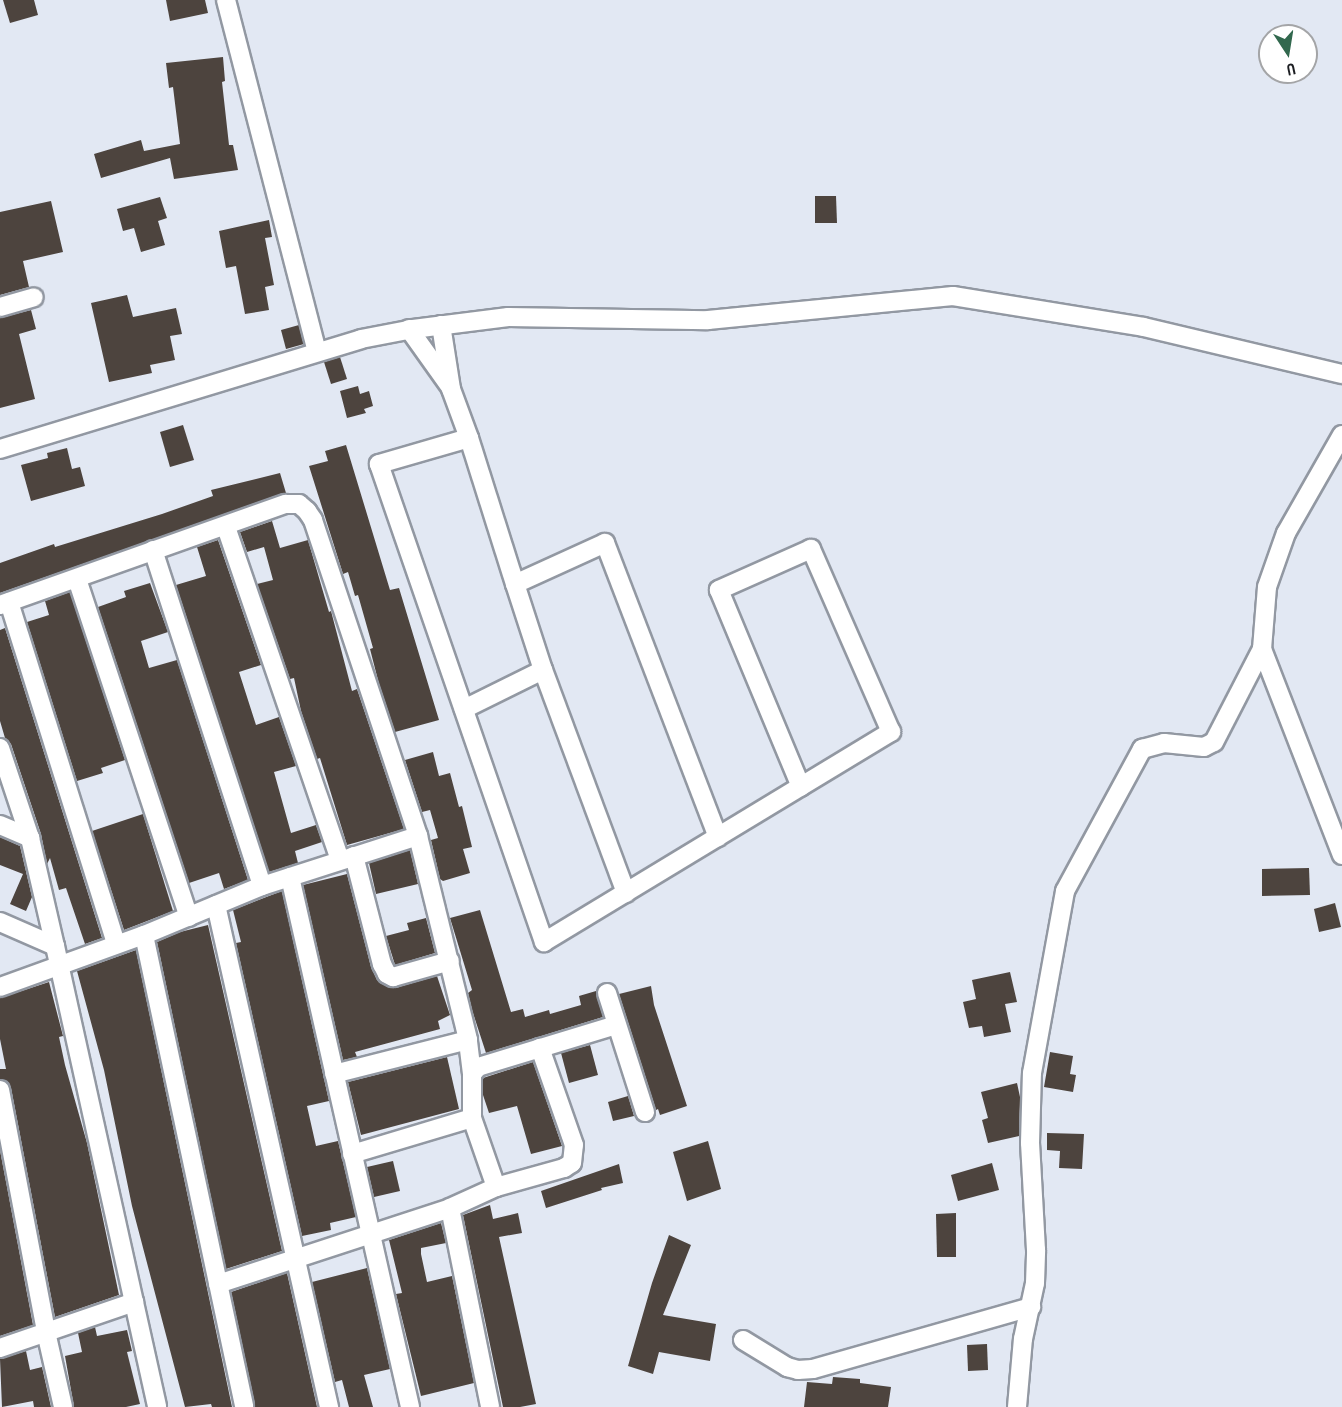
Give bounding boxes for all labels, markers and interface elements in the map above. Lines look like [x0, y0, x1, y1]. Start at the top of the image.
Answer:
north arrow [1258, 24, 1318, 84]
text: U [1285, 59, 1297, 80]

